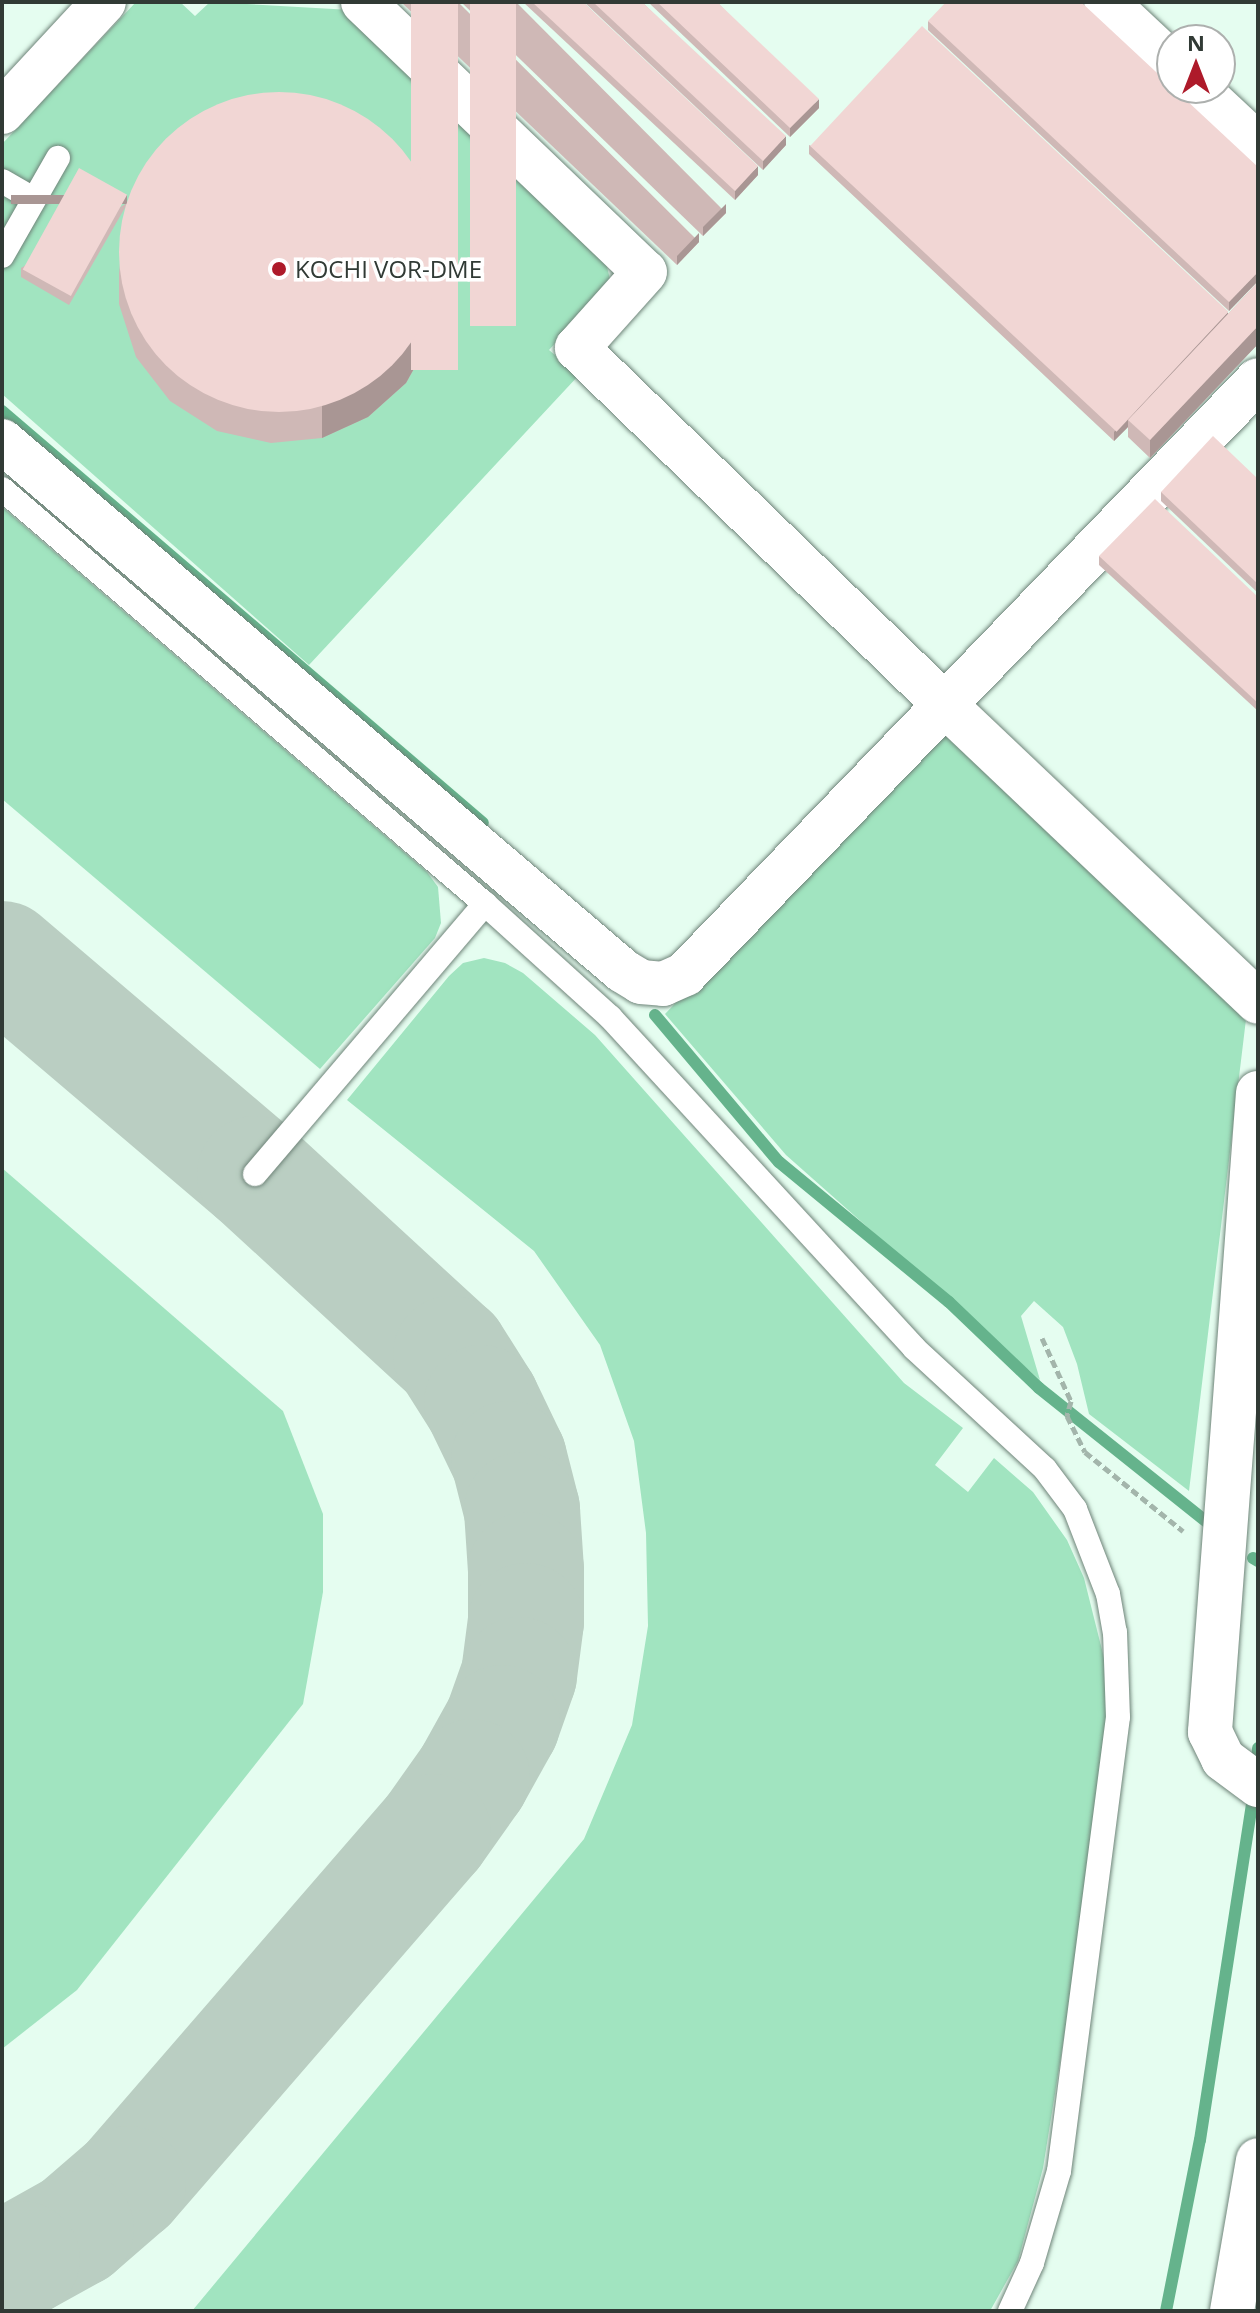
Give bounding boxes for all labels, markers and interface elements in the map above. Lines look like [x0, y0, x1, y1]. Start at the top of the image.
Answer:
north arrow [1156, 24, 1236, 104]
text: N [1187, 27, 1205, 57]
place label: KOCHI VOR-DME [295, 255, 482, 283]
marker: KOCHI VOR-DME [270, 260, 288, 278]

